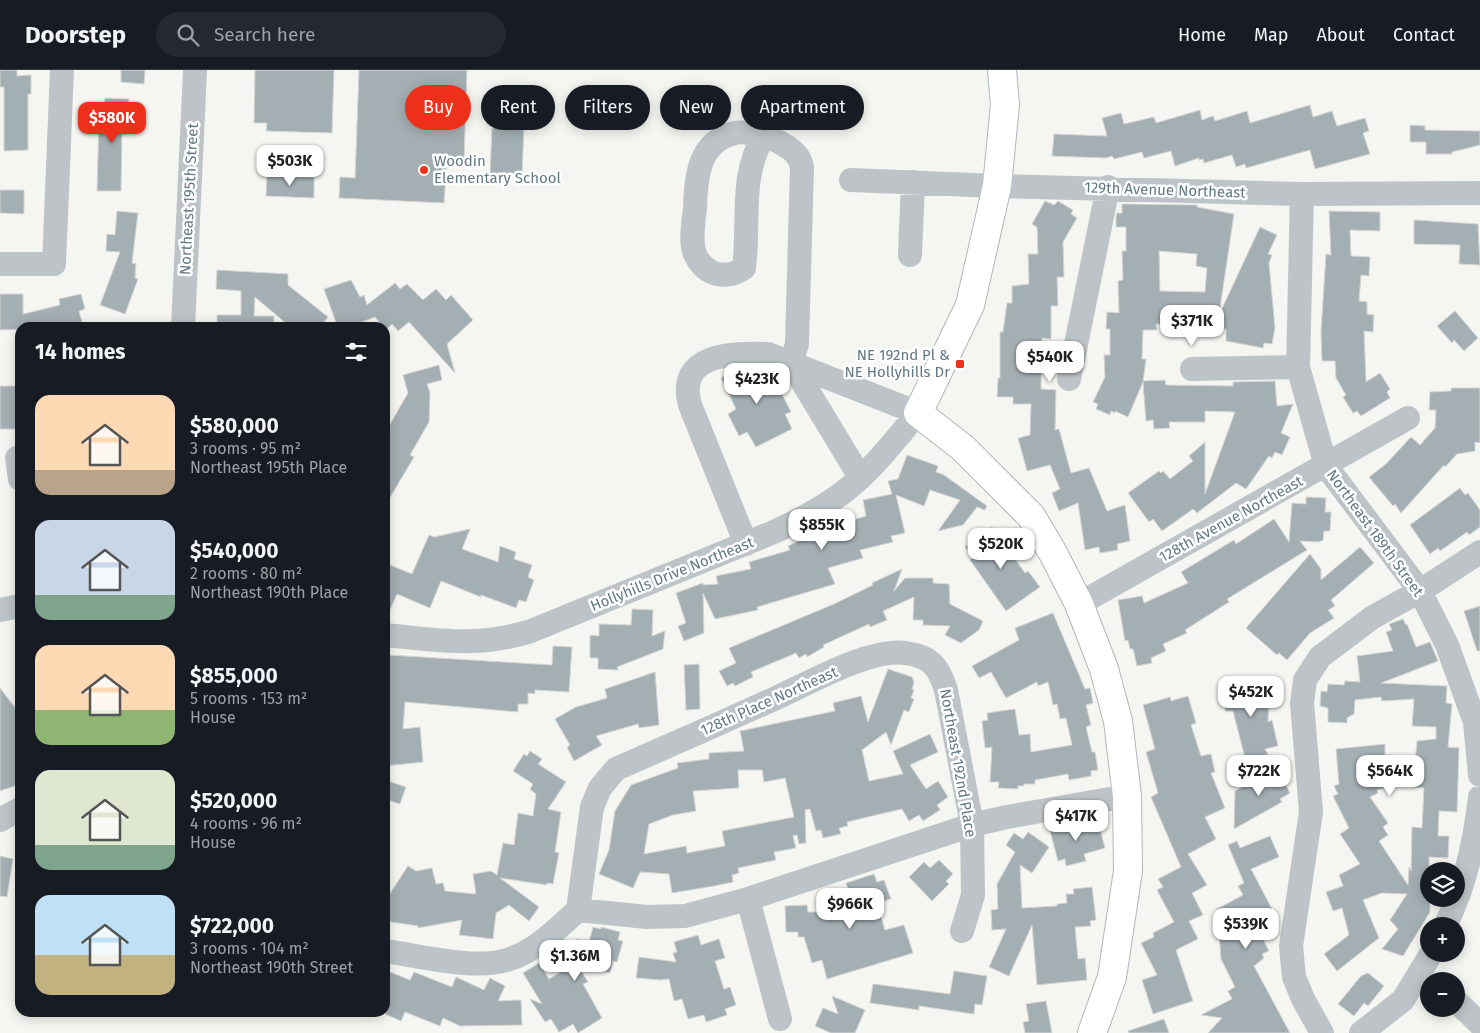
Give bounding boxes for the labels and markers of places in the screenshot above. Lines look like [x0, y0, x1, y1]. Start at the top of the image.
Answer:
pin: $580K [77, 102, 147, 144]
pin: $503K [255, 144, 325, 187]
place label: Woodin Elementary School [434, 152, 562, 187]
marker: Woodin Elementary School [418, 164, 430, 176]
pin: $371K [1157, 304, 1227, 347]
pin: $540K [1015, 340, 1085, 383]
place label: NE 192nd Pl & NE Hollyhills Dr [845, 346, 950, 381]
marker: NE 192nd Pl & NE Hollyhills Dr [954, 358, 966, 370]
pin: $423K [722, 362, 792, 405]
pin: $855K [787, 508, 857, 551]
pin: $520K [966, 528, 1036, 570]
pin: $452K [1216, 676, 1286, 718]
pin: $722K [1224, 754, 1294, 797]
pin: $564K [1355, 754, 1425, 797]
pin: $417K [1041, 800, 1111, 842]
pin: $966K [815, 888, 885, 930]
pin: $539K [1211, 908, 1281, 950]
pin: $1.36M [534, 940, 616, 982]

